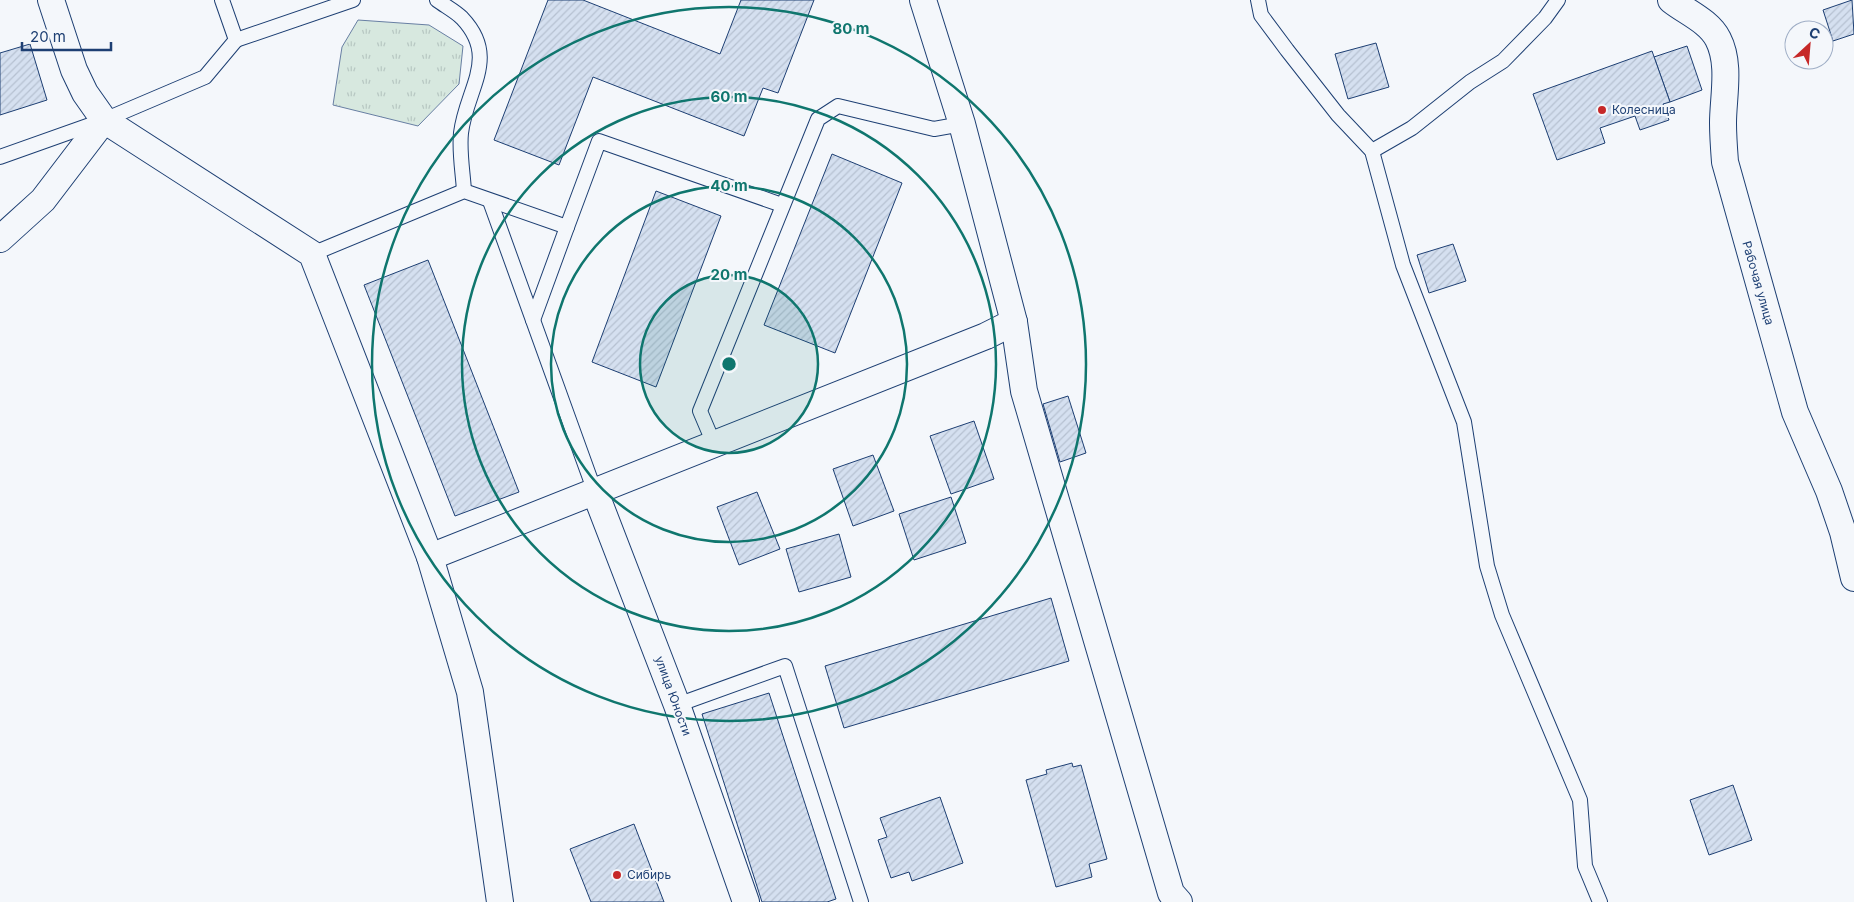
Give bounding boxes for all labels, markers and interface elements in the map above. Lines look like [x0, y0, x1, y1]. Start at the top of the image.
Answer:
text: 80 m [832, 19, 870, 38]
scale bar [22, 20, 111, 52]
north arrow [1784, 20, 1834, 70]
text: С [1807, 23, 1823, 43]
text: 20 m [30, 27, 66, 46]
text: 60 m [710, 87, 748, 106]
place label: Колесница [1612, 102, 1676, 117]
marker: Колесница [1596, 104, 1608, 116]
text: 40 m [710, 176, 748, 195]
street label: Рабочая улица [1739, 239, 1778, 327]
text: 20 m [711, 265, 747, 284]
centre of rings [720, 355, 738, 373]
street label: улица Юности [652, 654, 695, 738]
place label: Сибирь [627, 867, 671, 882]
marker: Сибирь [611, 869, 623, 881]

